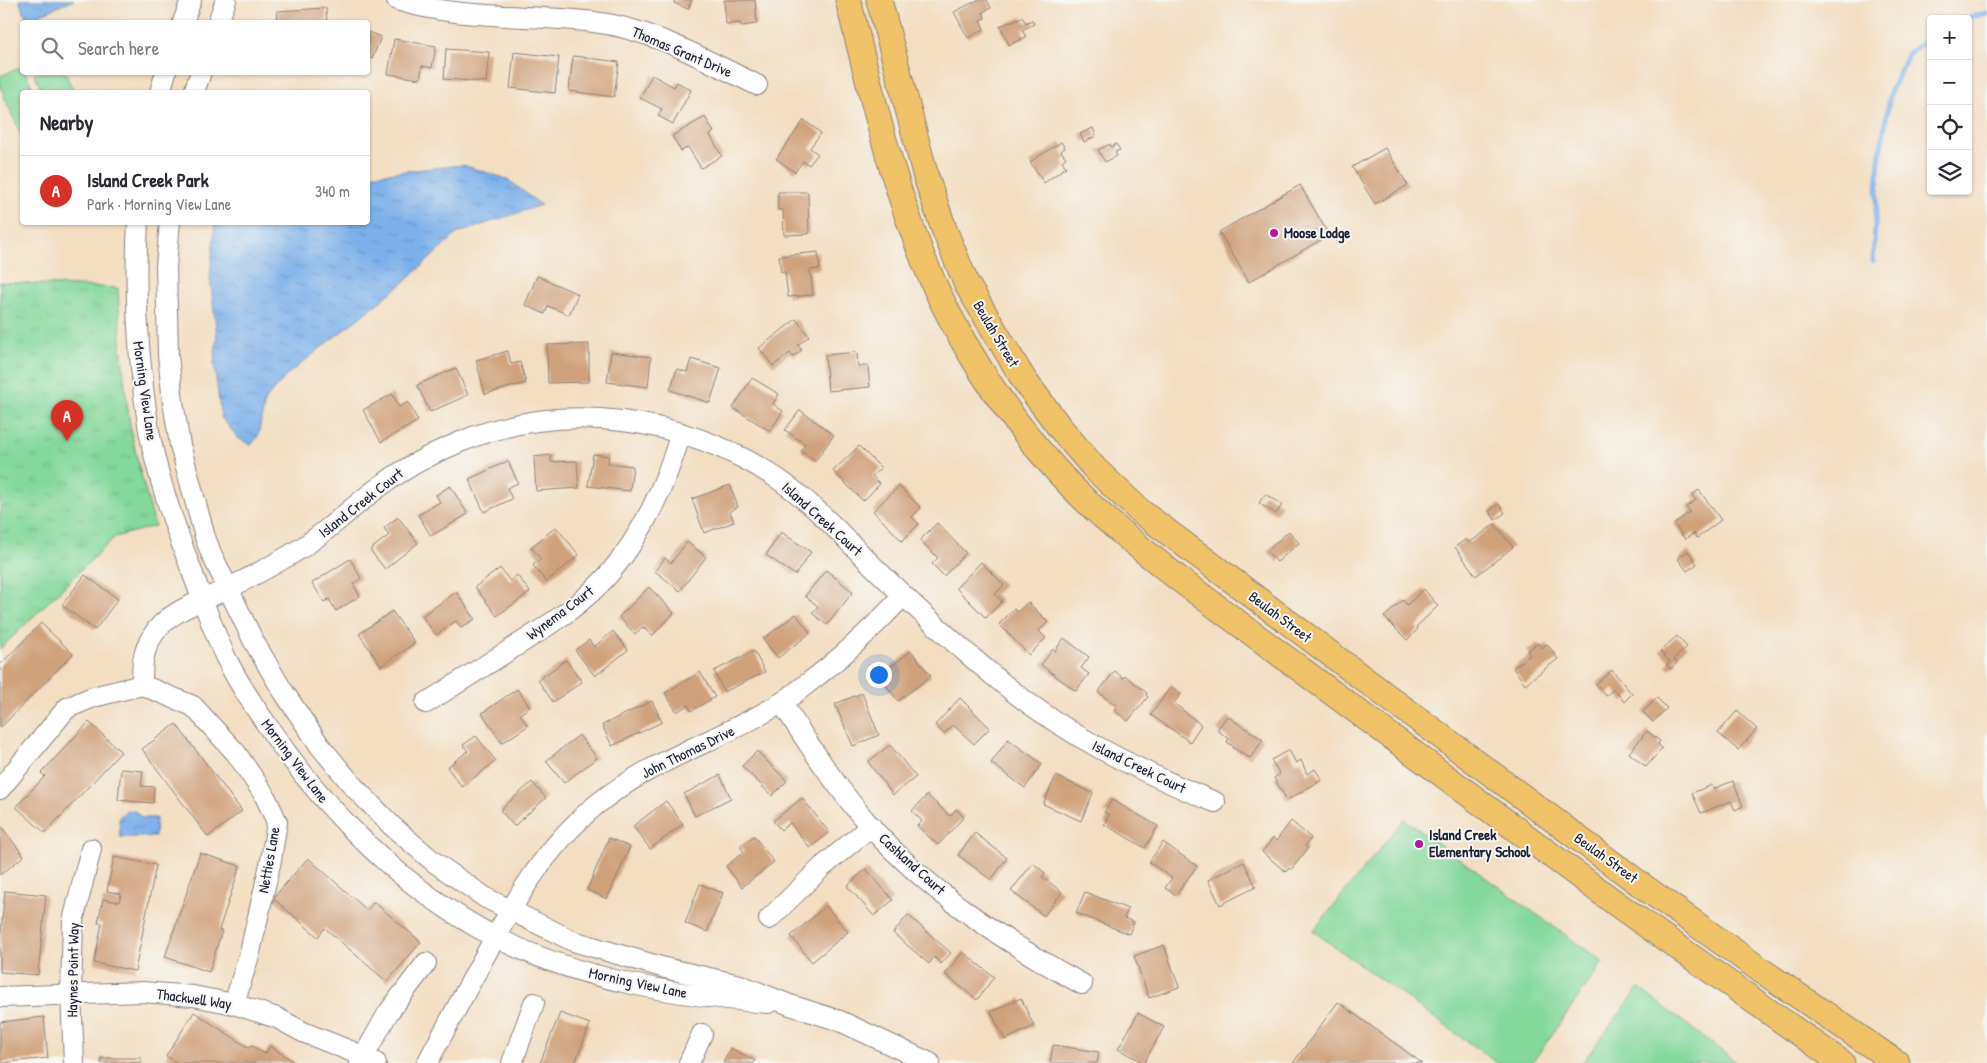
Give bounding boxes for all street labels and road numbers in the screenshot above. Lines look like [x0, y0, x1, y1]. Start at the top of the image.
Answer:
street label: Thomas Grant Drive [629, 21, 736, 82]
street label: Beulah Street [968, 297, 1025, 372]
street label: Morning View Lane [128, 340, 163, 442]
street label: Island Creek Court [314, 462, 408, 542]
street label: Island Creek Court [777, 477, 868, 561]
street label: Wynema Court [522, 580, 598, 645]
street label: Beulah Street [1244, 586, 1317, 648]
street label: Morning View Lane [257, 714, 334, 807]
street label: John Thomas Drive [638, 720, 738, 783]
street label: Island Creek Court [1089, 735, 1190, 799]
street label: Netties Lane [252, 825, 285, 895]
street label: Beulah Street [1570, 827, 1643, 888]
street label: Cashland Court [874, 828, 951, 900]
street label: Haynes Point Way [61, 922, 84, 1018]
street label: Morning View Lane [587, 962, 689, 1003]
street label: Thackwell Way [155, 983, 233, 1014]

